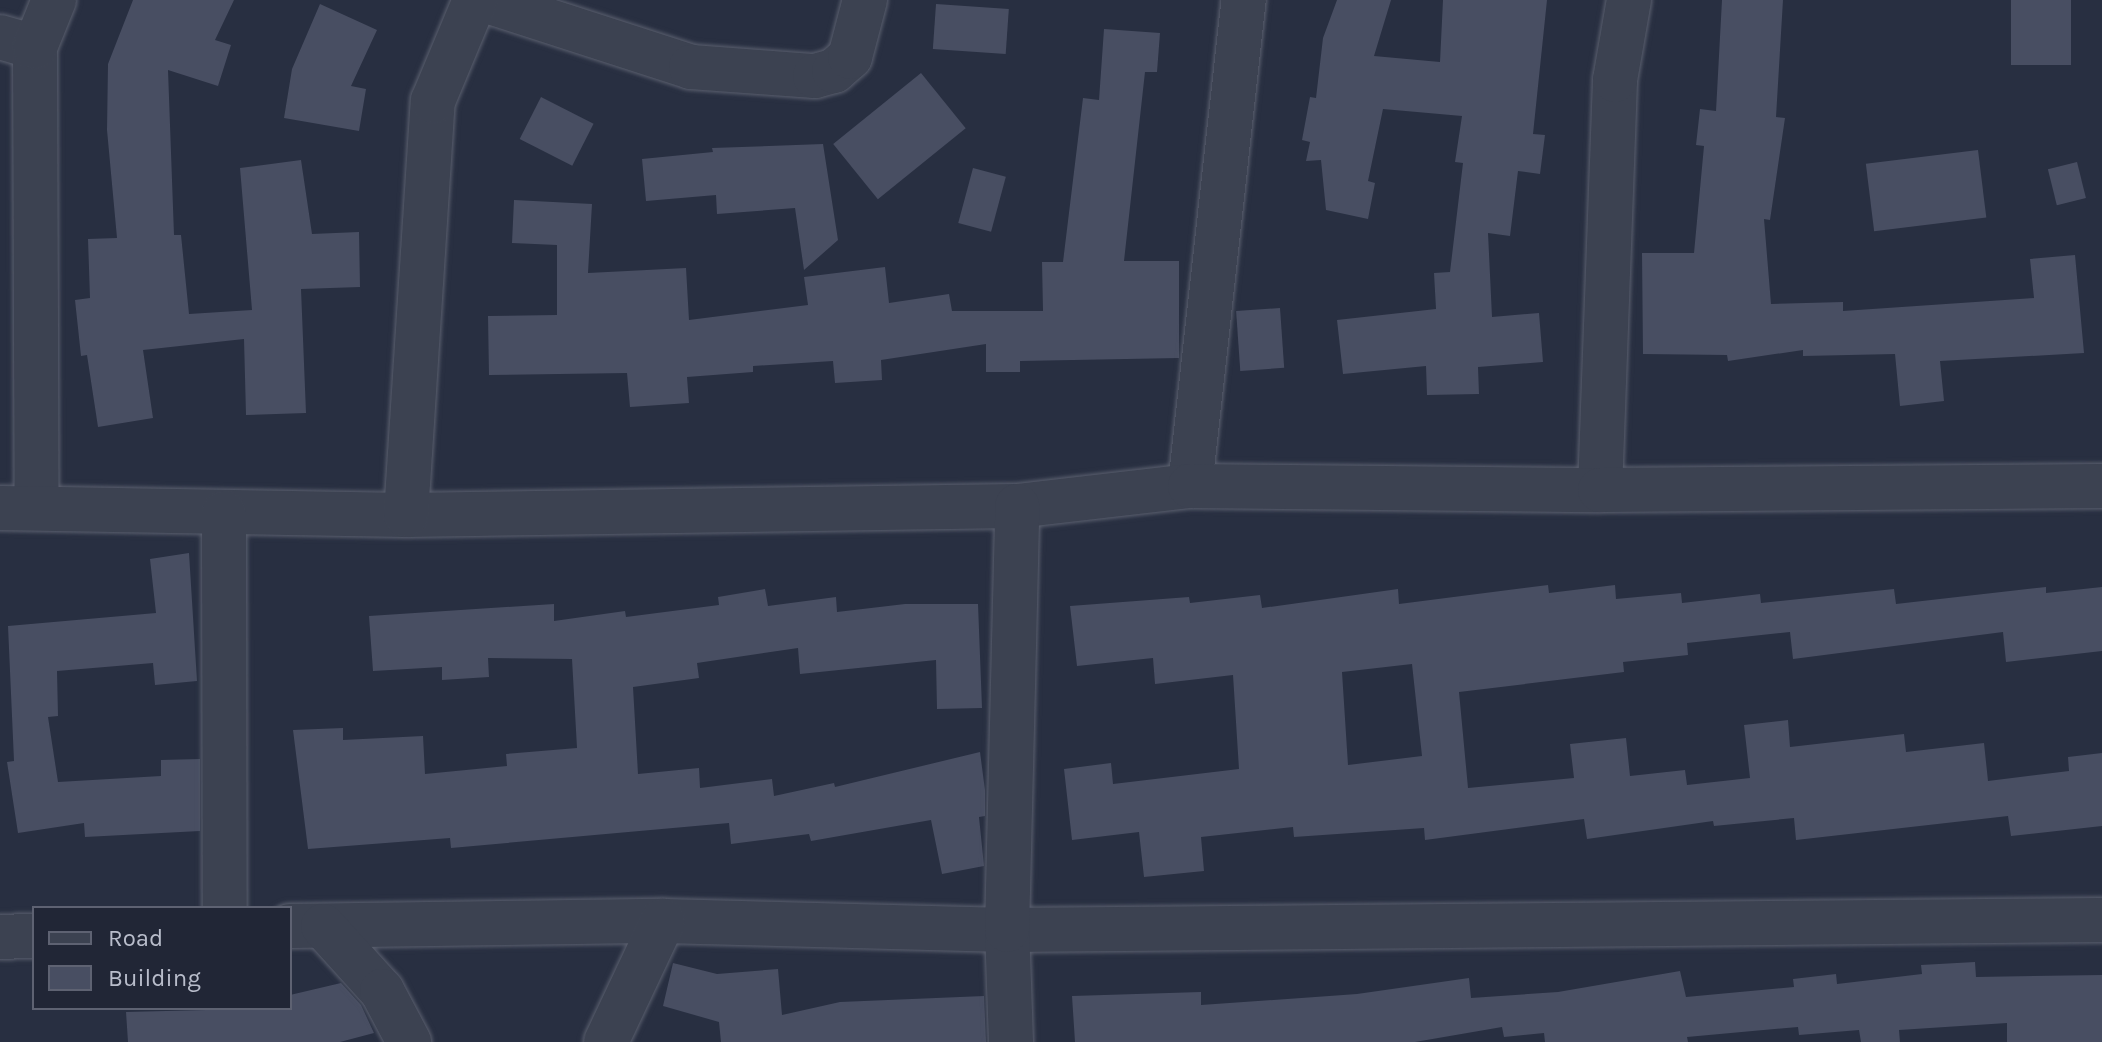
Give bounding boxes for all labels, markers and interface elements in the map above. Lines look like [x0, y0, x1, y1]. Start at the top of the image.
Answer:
legend [32, 906, 292, 1010]
text: Road [108, 924, 163, 952]
text: Building [108, 964, 201, 992]

